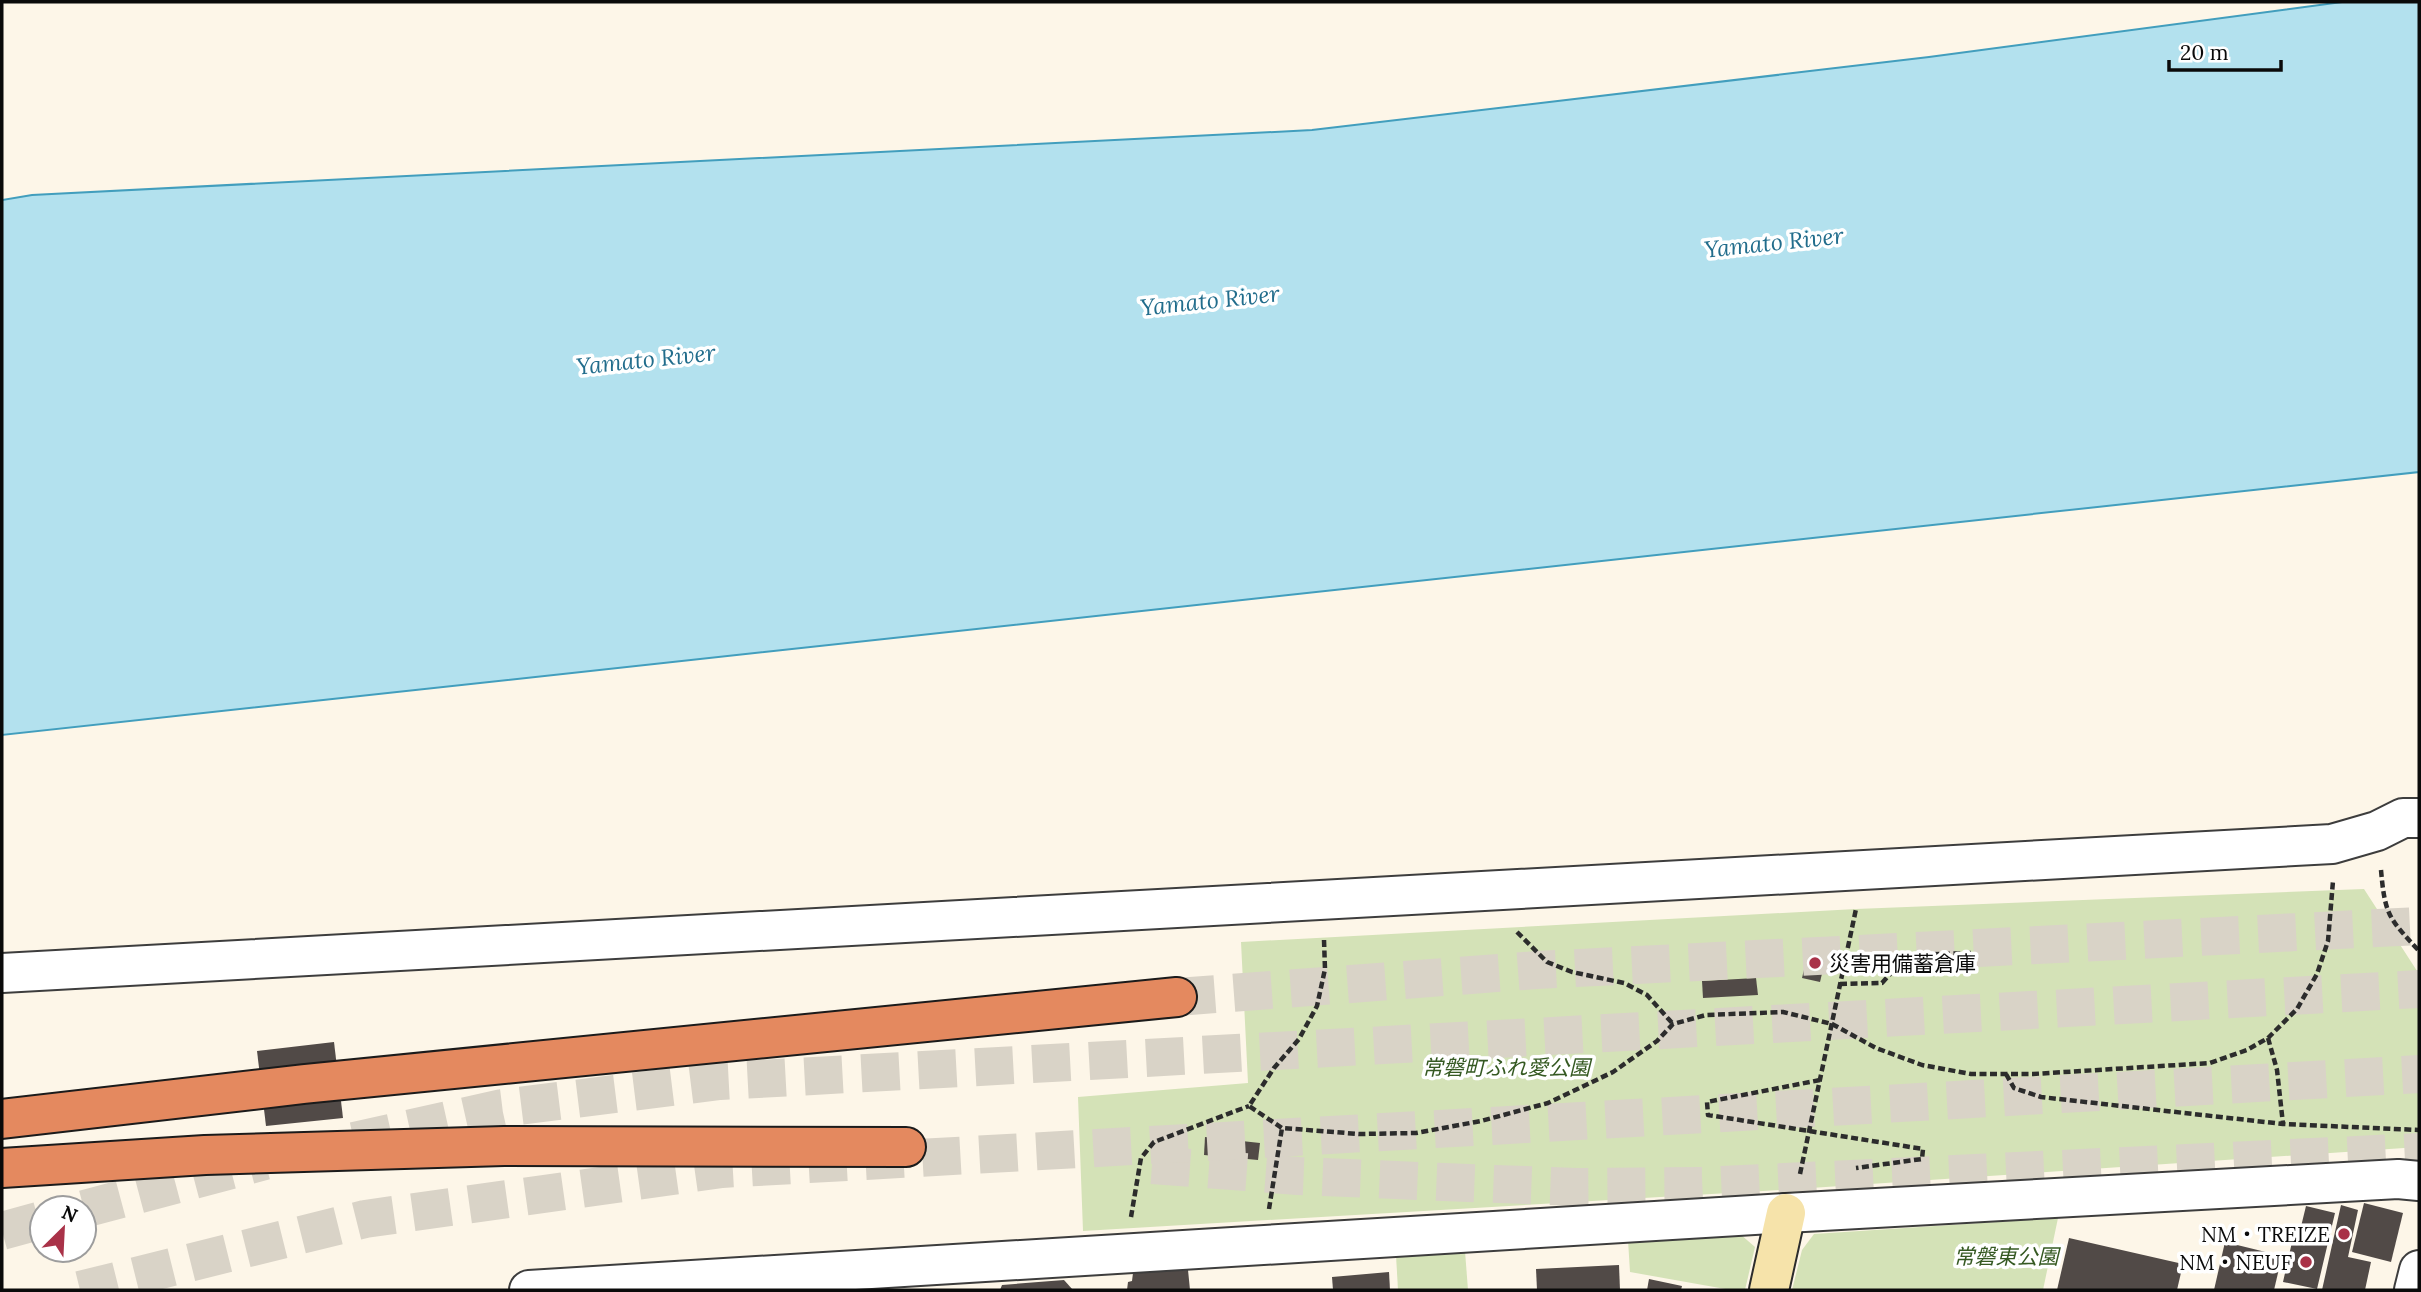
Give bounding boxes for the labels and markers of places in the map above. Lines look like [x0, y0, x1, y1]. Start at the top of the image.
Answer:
place label: 災害用備蓄倉庫 [1829, 950, 1976, 977]
marker: 災害用備蓄倉庫 [1807, 955, 1823, 971]
place label: NM・TREIZE [2201, 1221, 2330, 1248]
marker: NM・TREIZE [2336, 1226, 2352, 1242]
place label: NM・NEUF [2179, 1249, 2292, 1276]
marker: NM・NEUF [2298, 1254, 2314, 1270]

